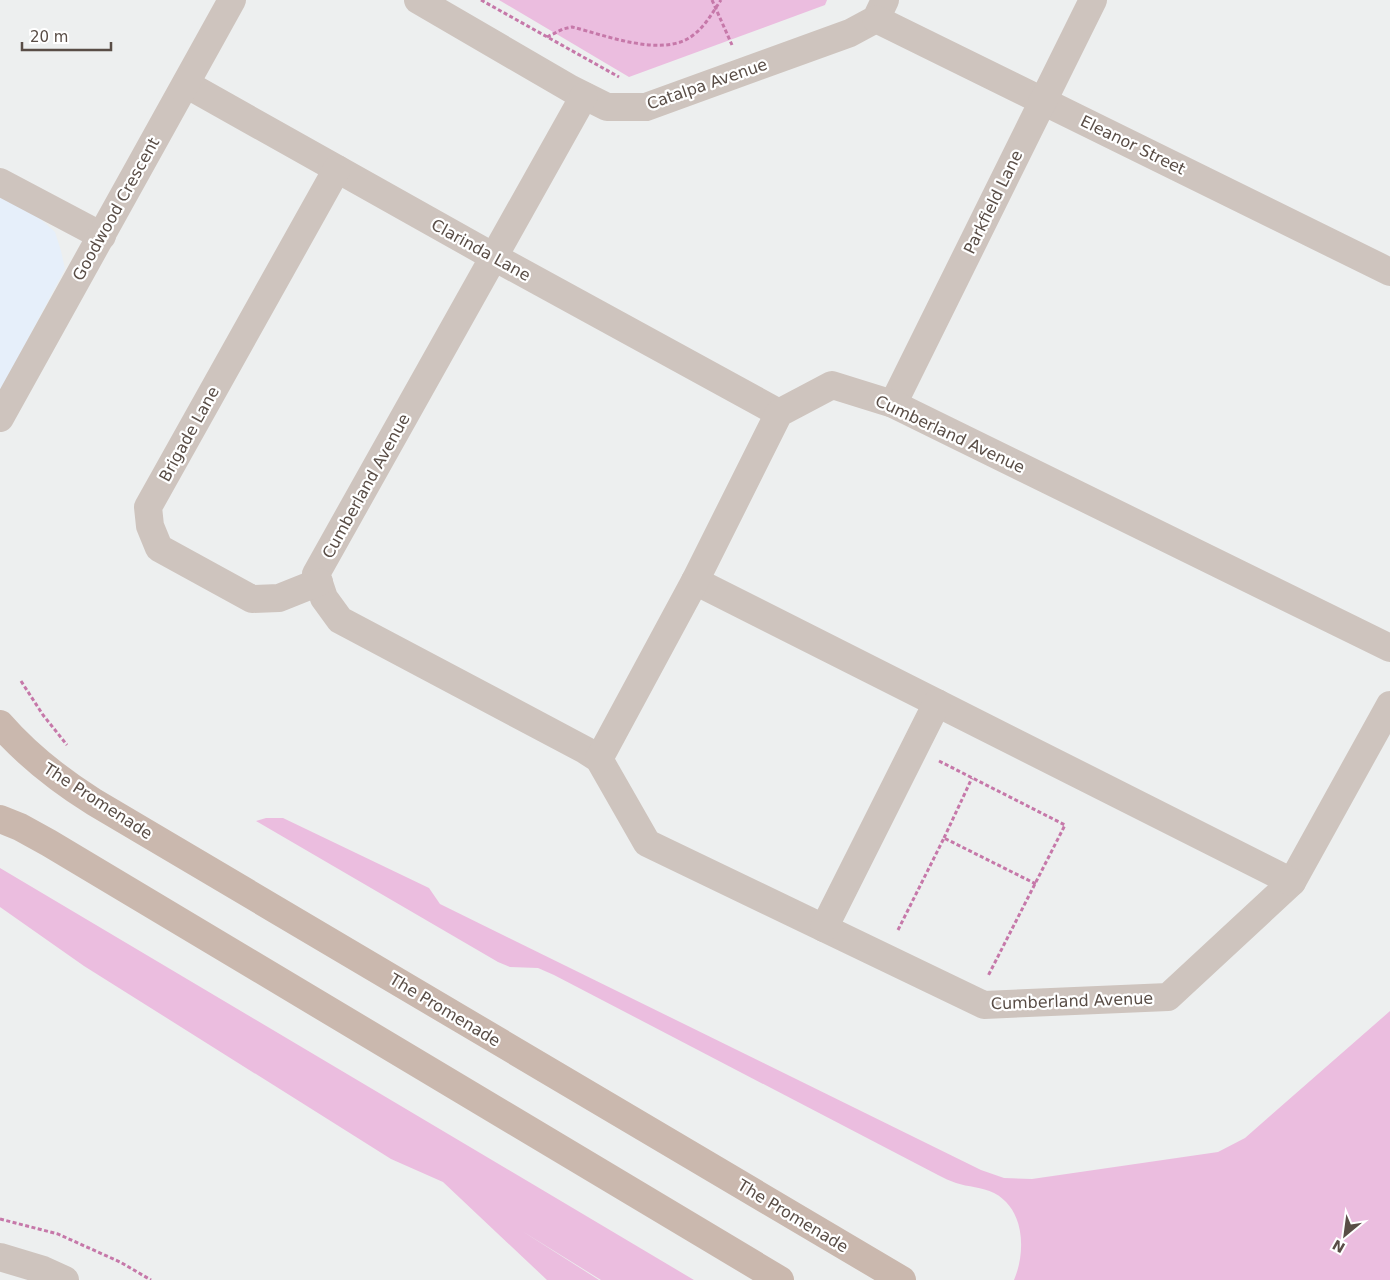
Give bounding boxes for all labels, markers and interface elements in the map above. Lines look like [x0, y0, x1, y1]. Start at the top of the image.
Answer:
scale bar [22, 20, 111, 52]
text: 20 m [30, 28, 68, 46]
street label: Catalpa Avenue [644, 55, 770, 113]
street label: Eleanor Street [1077, 111, 1189, 179]
street label: Goodwood Crescent [69, 134, 163, 284]
street label: Parkfield Lane [960, 147, 1026, 257]
street label: Clarinda Lane [428, 215, 534, 285]
street label: Brigade Lane [155, 383, 223, 485]
street label: Cumberland Avenue [872, 391, 1028, 477]
street label: Cumberland Avenue [318, 410, 414, 562]
street label: The Promenade [39, 758, 156, 843]
street label: The Promenade [385, 969, 504, 1050]
street label: Cumberland Avenue [990, 989, 1154, 1013]
street label: The Promenade [733, 1175, 852, 1256]
north arrow [1320, 1210, 1370, 1260]
text: N [1330, 1237, 1348, 1256]

